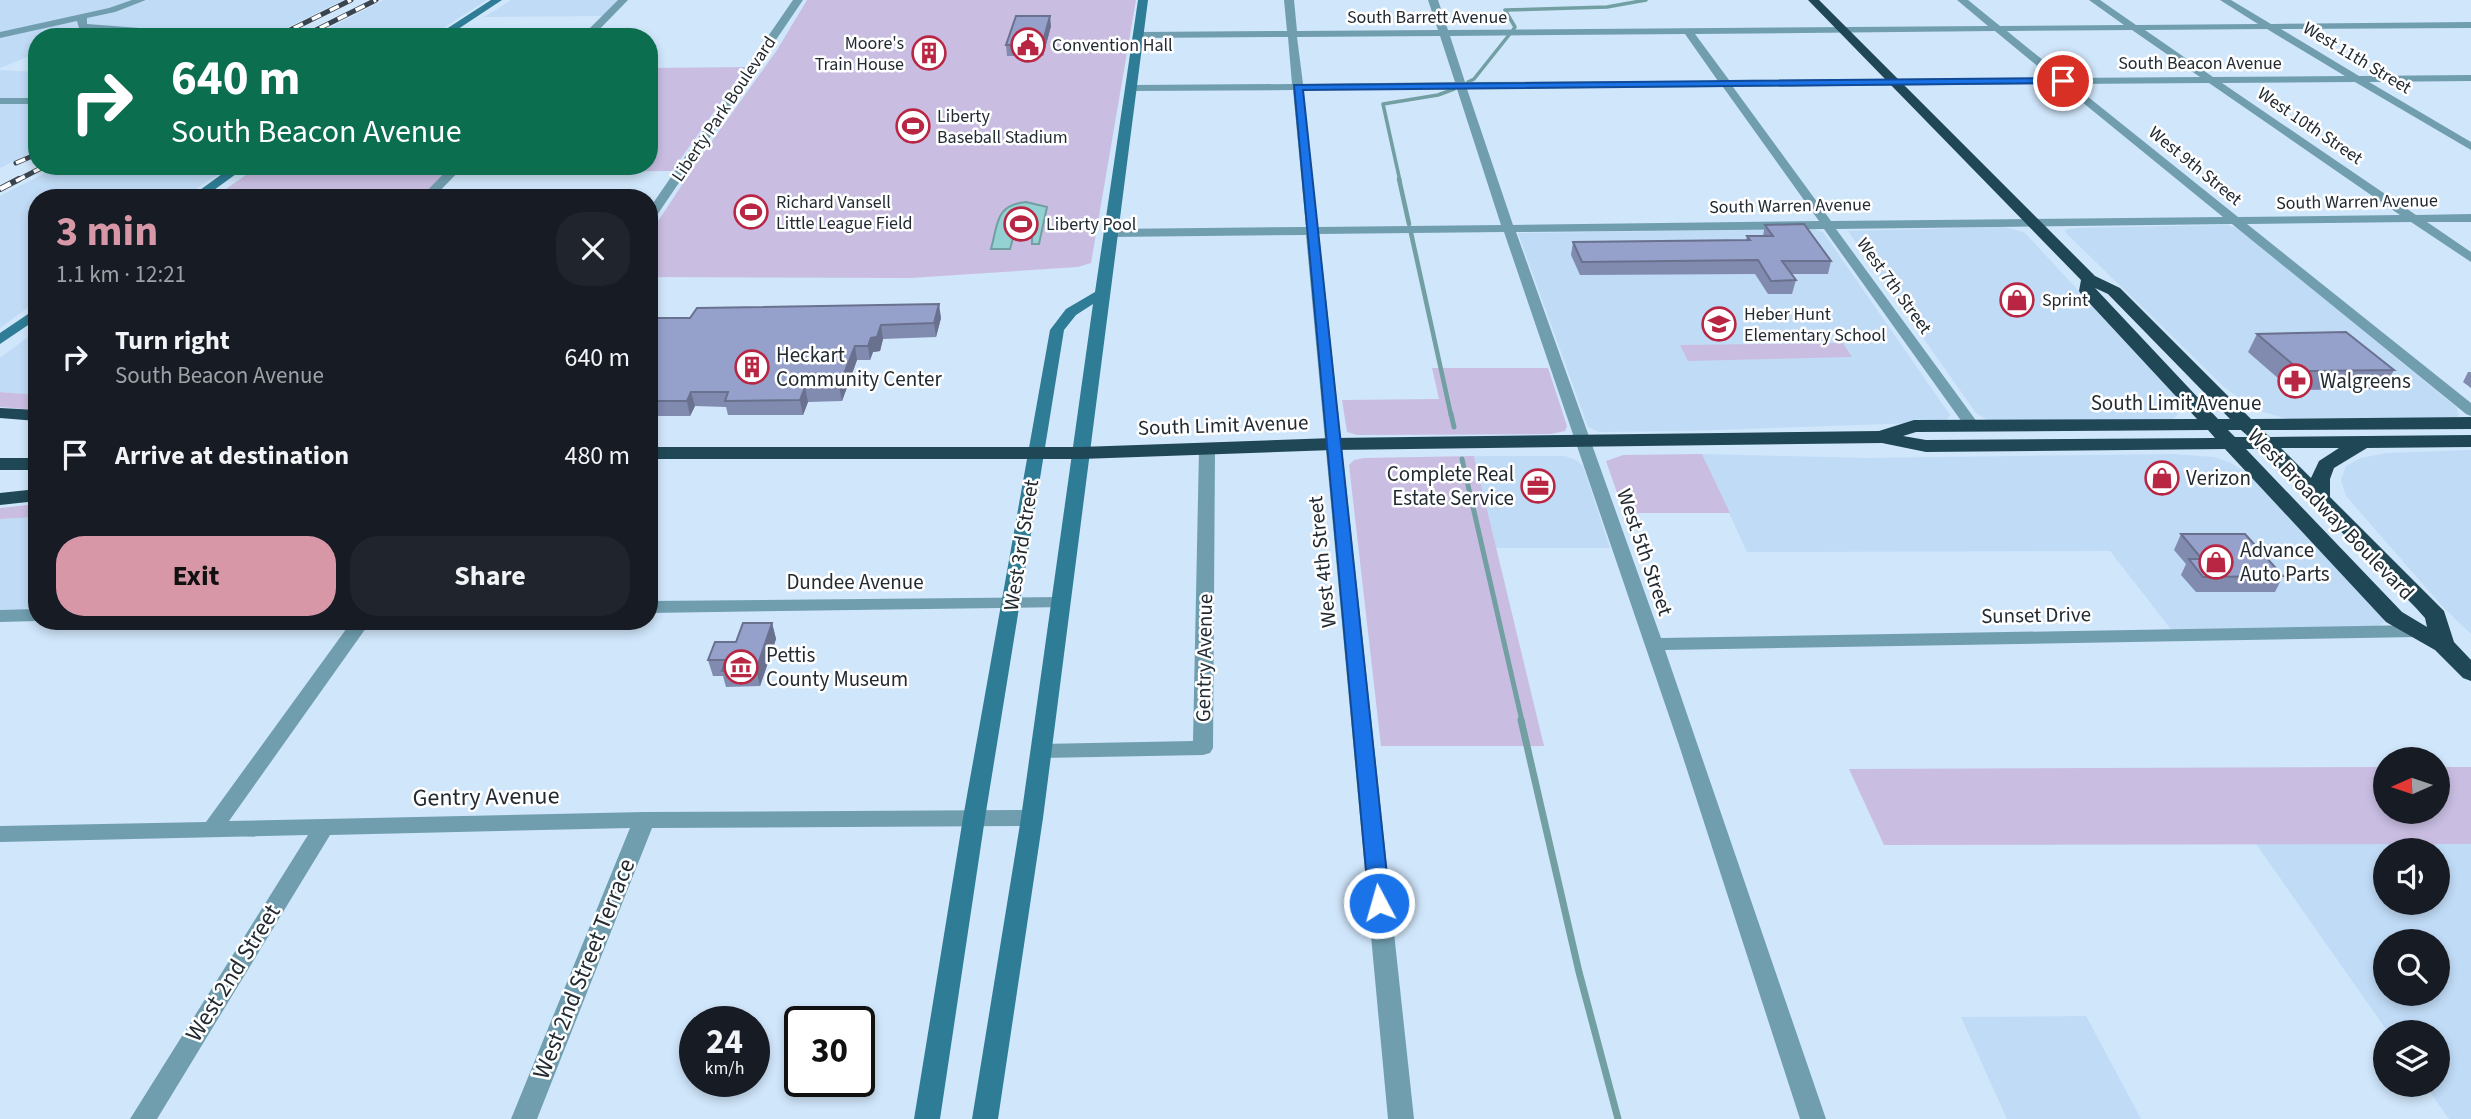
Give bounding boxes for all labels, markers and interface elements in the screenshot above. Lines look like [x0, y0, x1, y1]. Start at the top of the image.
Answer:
street label: South Barrett Avenue [1347, 5, 1507, 30]
street label: West 11th Street [2298, 16, 2416, 100]
public building icon: Convention Hall [1009, 26, 1047, 64]
street label: Liberty Park Boulevard [666, 31, 782, 187]
place label: Moore's Train House [815, 31, 904, 77]
place label: Convention Hall [1052, 33, 1173, 58]
building icon: Moore's Train House [910, 34, 948, 72]
text: 640 m [171, 44, 300, 114]
pin [2033, 51, 2093, 111]
street label: South Beacon Avenue [2118, 51, 2282, 76]
icon: right [56, 56, 147, 147]
icon: arrive [2044, 62, 2082, 100]
street label: West 10th Street [2252, 81, 2368, 171]
place label: Liberty Baseball Stadium [937, 104, 1068, 150]
sports icon: Liberty Baseball Stadium [894, 107, 932, 145]
text: South Beacon Avenue [171, 109, 462, 155]
street label: West 9th Street [2143, 121, 2247, 211]
street label: South Warren Avenue [2276, 188, 2438, 216]
place label: Richard Vansell Little League Field [776, 190, 913, 236]
street label: South Warren Avenue [1709, 192, 1871, 220]
sports icon: Richard Vansell Little League Field [732, 193, 770, 231]
text: 3 min [56, 202, 158, 262]
sports icon: Liberty Pool [1002, 205, 1040, 243]
button: close [556, 212, 630, 286]
place label: Liberty Pool [1046, 212, 1136, 237]
street label: West 7th Street [1851, 233, 1937, 339]
text: 1.1 km · 12:21 [56, 258, 186, 291]
shop icon: Sprint [1998, 281, 2036, 319]
place label: Sprint [2042, 288, 2088, 313]
place label: Heber Hunt Elementary School [1744, 302, 1886, 348]
school or university icon: Heber Hunt Elementary School [1700, 305, 1738, 343]
text: Turn right [115, 322, 230, 359]
icon: right [56, 338, 94, 376]
text: 640 m [564, 339, 630, 376]
place label: Heckart Community Center [776, 340, 942, 394]
building icon: Heckart Community Center [733, 348, 771, 386]
text: South Beacon Avenue [115, 359, 324, 392]
pharmacy icon: Walgreens [2276, 362, 2314, 400]
place label: Walgreens [2320, 366, 2411, 396]
street label: South Limit Avenue [2091, 388, 2261, 418]
street label: South Limit Avenue [1137, 407, 1309, 443]
street label: West Broadway Boulevard [2241, 421, 2421, 607]
icon: arrive [56, 436, 94, 474]
text: Arrive at destination [115, 437, 349, 474]
text: 480 m [564, 437, 630, 474]
place label: Complete Real Estate Service [1387, 459, 1514, 513]
shop icon: Verizon [2143, 459, 2181, 497]
place label: Verizon [2186, 463, 2251, 493]
office icon: Complete Real Estate Service [1519, 467, 1557, 505]
street label: West 3rd Street [996, 477, 1046, 613]
street label: West 5th Street [1609, 485, 1681, 619]
street label: West 4th Street [1300, 495, 1344, 629]
place label: Advance Auto Parts [2240, 535, 2330, 589]
button: Exit [56, 536, 336, 616]
button: Share [350, 536, 630, 616]
shop icon: Advance Auto Parts [2197, 543, 2235, 581]
street label: Dundee Avenue [786, 567, 924, 597]
street label: Gentry Avenue [1188, 593, 1220, 723]
street label: Sunset Drive [1981, 599, 2091, 631]
place label: Pettis County Museum [766, 640, 908, 694]
museum icon: Pettis County Museum [722, 648, 760, 686]
north arrow [2373, 747, 2450, 824]
map controls [2373, 747, 2450, 1097]
street label: Gentry Avenue [412, 778, 560, 816]
button: sound [2373, 838, 2450, 915]
street label: West 2nd Street Terrace [524, 853, 644, 1085]
position arrow [1342, 866, 1416, 940]
street label: West 2nd Street [177, 897, 289, 1049]
button: search [2373, 929, 2450, 1006]
speed limit sign: 30 [784, 1006, 875, 1097]
text: 24 [706, 1017, 743, 1067]
button: layers [2373, 1020, 2450, 1097]
text: km/h [705, 1056, 744, 1081]

